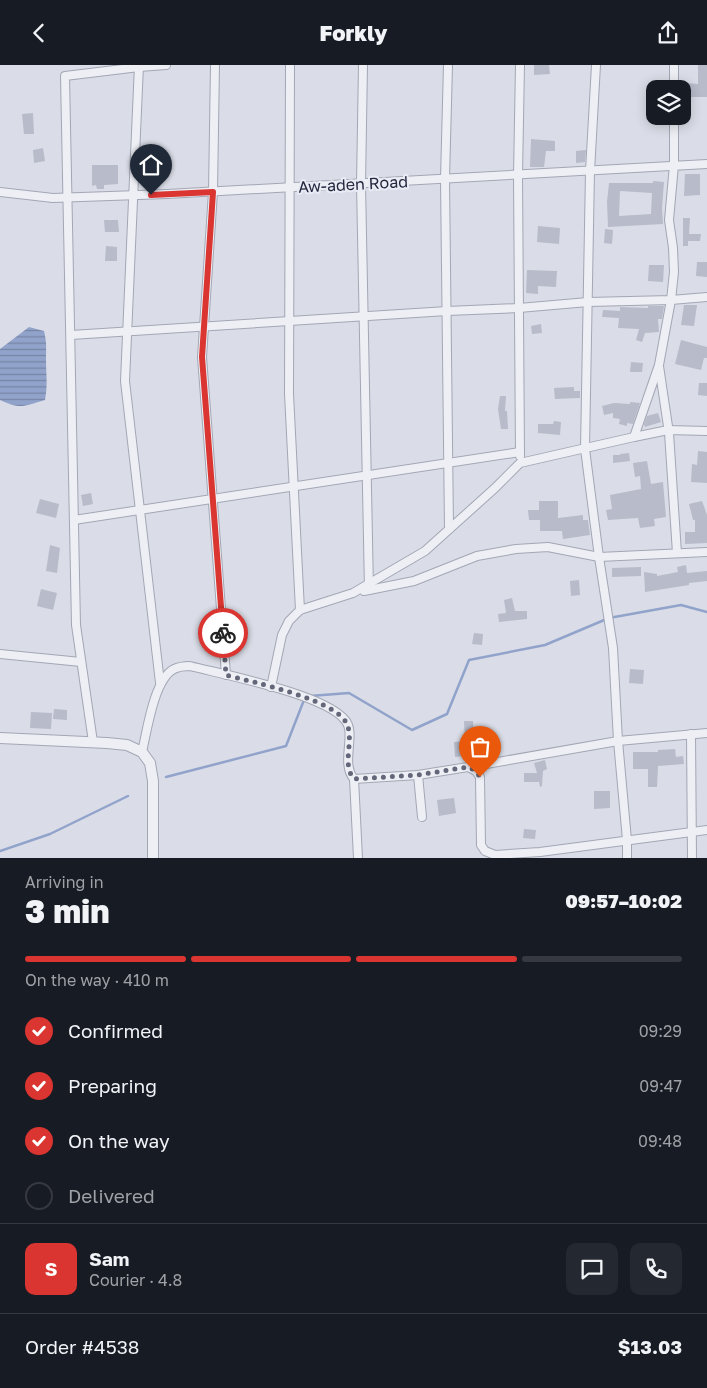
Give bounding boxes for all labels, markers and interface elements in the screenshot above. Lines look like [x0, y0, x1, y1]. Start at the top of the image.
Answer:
icon: back [25, 19, 53, 47]
text: Forkly [319, 19, 388, 46]
icon: share [654, 19, 682, 47]
map controls [646, 80, 691, 125]
button: layers [646, 80, 691, 125]
pin [130, 144, 172, 195]
icon: home [137, 151, 165, 179]
street label: Aw-aden Road [298, 171, 408, 197]
courier [198, 608, 248, 658]
icon: bike [209, 619, 237, 647]
pin [459, 726, 501, 777]
icon: bag [466, 733, 494, 761]
text: Arriving in [25, 872, 104, 892]
text: 09:57–10:02 [565, 889, 682, 912]
text: 3 min [25, 892, 110, 930]
text: On the way · 410 m [25, 970, 169, 990]
icon: check [25, 1017, 53, 1045]
text: Confirmed [68, 1019, 163, 1042]
text: 09:29 [639, 1021, 682, 1041]
icon: check [25, 1072, 53, 1100]
text: Preparing [68, 1074, 157, 1097]
text: 09:47 [639, 1076, 682, 1096]
icon: check [25, 1127, 53, 1155]
text: On the way [68, 1129, 170, 1152]
text: 09:48 [638, 1131, 682, 1151]
text: Delivered [68, 1184, 155, 1207]
button: chat [566, 1243, 618, 1295]
button: phone [630, 1243, 682, 1295]
text: Sam [89, 1247, 129, 1270]
text: S [45, 1257, 57, 1280]
text: Courier · 4.8 [89, 1270, 182, 1290]
text: Order #4538 [25, 1335, 139, 1358]
text: $13.03 [618, 1335, 682, 1358]

